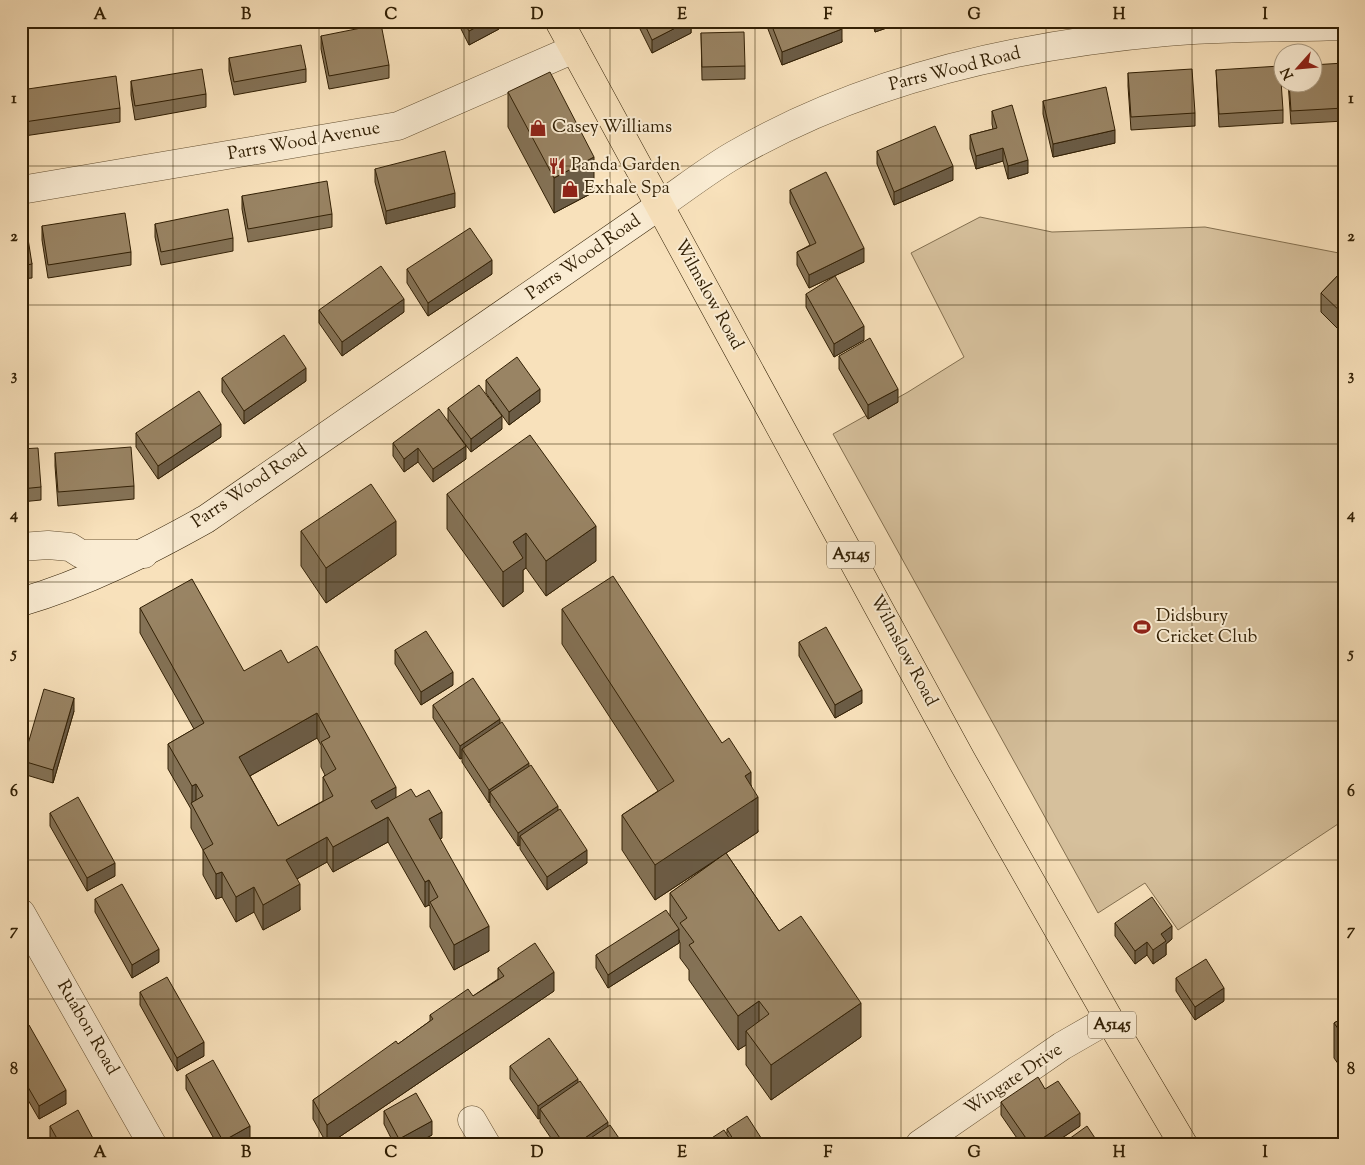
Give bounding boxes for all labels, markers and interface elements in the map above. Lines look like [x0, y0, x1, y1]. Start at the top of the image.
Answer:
text: A [94, 4, 107, 27]
text: B [241, 4, 251, 27]
text: C [385, 4, 398, 27]
text: D [531, 4, 544, 27]
text: E [677, 4, 687, 27]
text: F [824, 4, 833, 27]
text: G [967, 4, 981, 27]
text: H [1113, 4, 1126, 27]
text: I [1262, 4, 1268, 27]
street label: Parrs Wood Road [886, 41, 1024, 99]
north arrow [1272, 42, 1322, 92]
text: N [1277, 63, 1300, 83]
text: 1 [11, 88, 17, 111]
text: 1 [1348, 88, 1354, 111]
place label: Casey Williams [552, 115, 672, 141]
street label: Parrs Wood Avenue [226, 116, 382, 168]
shop icon: Casey Williams [528, 118, 548, 138]
place label: Panda Garden [571, 153, 681, 179]
restaurant icon: Panda Garden [547, 156, 567, 176]
place label: Exhale Spa [584, 176, 670, 202]
shop icon: Exhale Spa [560, 179, 580, 199]
street label: Parrs Wood Road [521, 209, 647, 307]
text: 2 [10, 226, 18, 249]
text: 2 [1347, 226, 1355, 249]
street label: Wilmslow Road [667, 235, 749, 355]
text: 3 [11, 365, 18, 388]
text: 3 [1348, 365, 1355, 388]
street label: Parrs Wood Road [187, 439, 313, 535]
text: 4 [9, 504, 18, 527]
text: 4 [1346, 504, 1355, 527]
road number: A5145 [827, 542, 875, 568]
street label: Wilmslow Road [863, 591, 943, 711]
place label: Didsbury Cricket Club [1156, 604, 1257, 651]
sports icon: Didsbury Cricket Club [1132, 617, 1152, 637]
text: 5 [9, 643, 17, 666]
text: 5 [1346, 643, 1354, 666]
text: 6 [10, 781, 18, 804]
text: 6 [1347, 781, 1355, 804]
text: 7 [10, 920, 19, 943]
text: 7 [1347, 920, 1356, 943]
street label: Ruabon Road [49, 976, 125, 1080]
road number: A5145 [1088, 1012, 1136, 1038]
street label: Wingate Drive [960, 1038, 1068, 1122]
text: 8 [10, 1059, 18, 1082]
text: 8 [1347, 1059, 1355, 1082]
text: A [94, 1142, 107, 1165]
text: B [241, 1142, 251, 1165]
text: C [385, 1142, 398, 1165]
text: D [531, 1142, 544, 1165]
text: E [677, 1142, 687, 1165]
text: F [824, 1142, 833, 1165]
text: G [967, 1142, 981, 1165]
text: H [1113, 1142, 1126, 1165]
text: I [1262, 1142, 1268, 1165]

